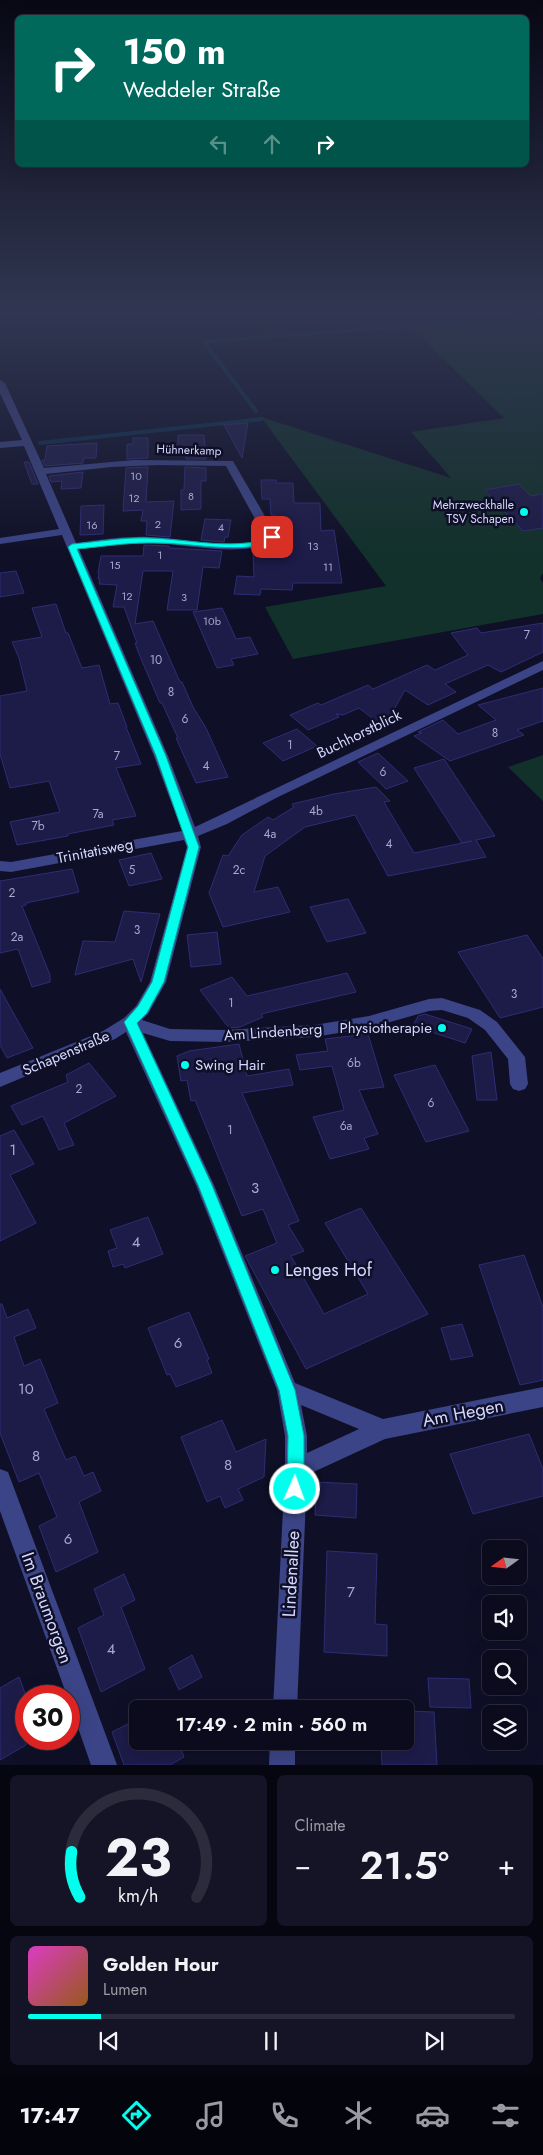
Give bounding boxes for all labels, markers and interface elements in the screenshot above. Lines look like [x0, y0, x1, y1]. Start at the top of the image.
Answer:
text: 150 m [123, 27, 226, 77]
icon: right [40, 35, 105, 100]
text: Weddeler Straße [123, 73, 281, 105]
icon: left [205, 130, 233, 158]
icon: ahead [258, 130, 286, 158]
icon: right [311, 130, 339, 158]
street label: Hühnerkamp [156, 440, 222, 460]
house number: 10 [130, 468, 142, 484]
house number: 8 [188, 488, 194, 504]
house number: 12 [128, 490, 140, 506]
place label: Mehrzweckhalle TSV Schapen [433, 496, 514, 528]
marker: Mehrzweckhalle TSV Schapen [518, 506, 530, 518]
house number: 2 [155, 516, 161, 532]
pin [251, 516, 293, 558]
house number: 16 [86, 517, 98, 533]
house number: 4 [218, 519, 225, 535]
icon: arrive [258, 523, 286, 551]
house number: 13 [308, 538, 318, 554]
house number: 1 [158, 547, 162, 563]
house number: 15 [109, 557, 121, 573]
house number: 11 [323, 559, 333, 575]
house number: 12 [121, 588, 133, 604]
house number: 3 [181, 589, 187, 605]
house number: 10b [203, 613, 221, 629]
house number: 7 [524, 626, 531, 644]
house number: 10 [150, 651, 162, 669]
house number: 8 [168, 683, 174, 701]
street label: Buchhorstblick [313, 704, 405, 764]
house number: 6 [182, 710, 189, 728]
house number: 8 [492, 724, 498, 742]
house number: 1 [287, 736, 293, 754]
house number: 7 [114, 747, 121, 765]
house number: 4 [203, 757, 210, 775]
house number: 6 [380, 763, 387, 781]
house number: 4b [309, 802, 323, 820]
house number: 7a [93, 805, 104, 823]
house number: 7b [31, 817, 45, 835]
house number: 4a [264, 825, 277, 843]
street label: Trinitatisweg [55, 833, 135, 869]
house number: 4 [386, 835, 393, 853]
house number: 5 [129, 861, 136, 879]
house number: 2c [233, 861, 246, 879]
house number: 2 [9, 884, 16, 902]
house number: 3 [134, 921, 141, 939]
house number: 2a [11, 928, 24, 946]
house number: 3 [511, 985, 518, 1003]
house number: 1 [228, 994, 234, 1012]
place label: Physiotherapie [340, 1017, 432, 1039]
street label: Am Lindenberg [223, 1018, 323, 1046]
marker: Physiotherapie [436, 1022, 448, 1034]
street label: Schapenstraße [19, 1025, 113, 1081]
place label: Swing Hair [195, 1054, 266, 1076]
house number: 6b [347, 1054, 361, 1072]
marker: Swing Hair [179, 1059, 191, 1071]
house number: 2 [76, 1080, 83, 1098]
house number: 6 [428, 1094, 435, 1112]
house number: 6a [340, 1117, 353, 1135]
house number: 1 [227, 1121, 233, 1139]
house number: 1 [10, 1139, 16, 1161]
house number: 3 [251, 1177, 259, 1199]
house number: 4 [132, 1231, 141, 1253]
place label: Lenges Hof [285, 1257, 373, 1283]
marker: Lenges Hof [269, 1264, 281, 1276]
house number: 6 [174, 1332, 182, 1354]
house number: 10 [18, 1378, 34, 1400]
street label: Am Hegen [420, 1392, 506, 1434]
house number: 8 [32, 1445, 40, 1467]
house number: 8 [224, 1454, 232, 1476]
position arrow [268, 1462, 320, 1514]
house number: 6 [64, 1528, 72, 1550]
street label: Lindenallee [276, 1530, 306, 1618]
north arrow [482, 1540, 528, 1585]
map controls [482, 1540, 527, 1750]
street label: Im Braumorgen [15, 1549, 79, 1667]
house number: 7 [347, 1581, 355, 1603]
button: sound [482, 1595, 527, 1640]
house number: 4 [107, 1638, 116, 1660]
button: search [482, 1650, 527, 1695]
speed limit sign: 30 [15, 1685, 80, 1750]
button: layers [482, 1705, 527, 1750]
text: 17:49 · 2 min · 560 m [176, 1711, 367, 1738]
text: Climate [295, 1814, 346, 1837]
text: 23 [105, 1820, 171, 1896]
text: 21.5° [360, 1838, 449, 1893]
text: − [295, 1845, 311, 1886]
text: + [498, 1845, 515, 1886]
text: km/h [118, 1883, 158, 1909]
text: Golden Hour [103, 1951, 219, 1978]
text: Lumen [103, 1978, 147, 2001]
icon: previous [95, 2027, 123, 2055]
icon: pause [257, 2027, 285, 2055]
icon: next [420, 2027, 448, 2055]
icon: directions [119, 2098, 154, 2133]
icon: music [193, 2098, 228, 2133]
icon: phone [267, 2098, 302, 2133]
icon: climate [341, 2098, 376, 2133]
icon: car [415, 2098, 450, 2133]
icon: filters [488, 2098, 523, 2133]
text: 17:47 [19, 2099, 80, 2131]

